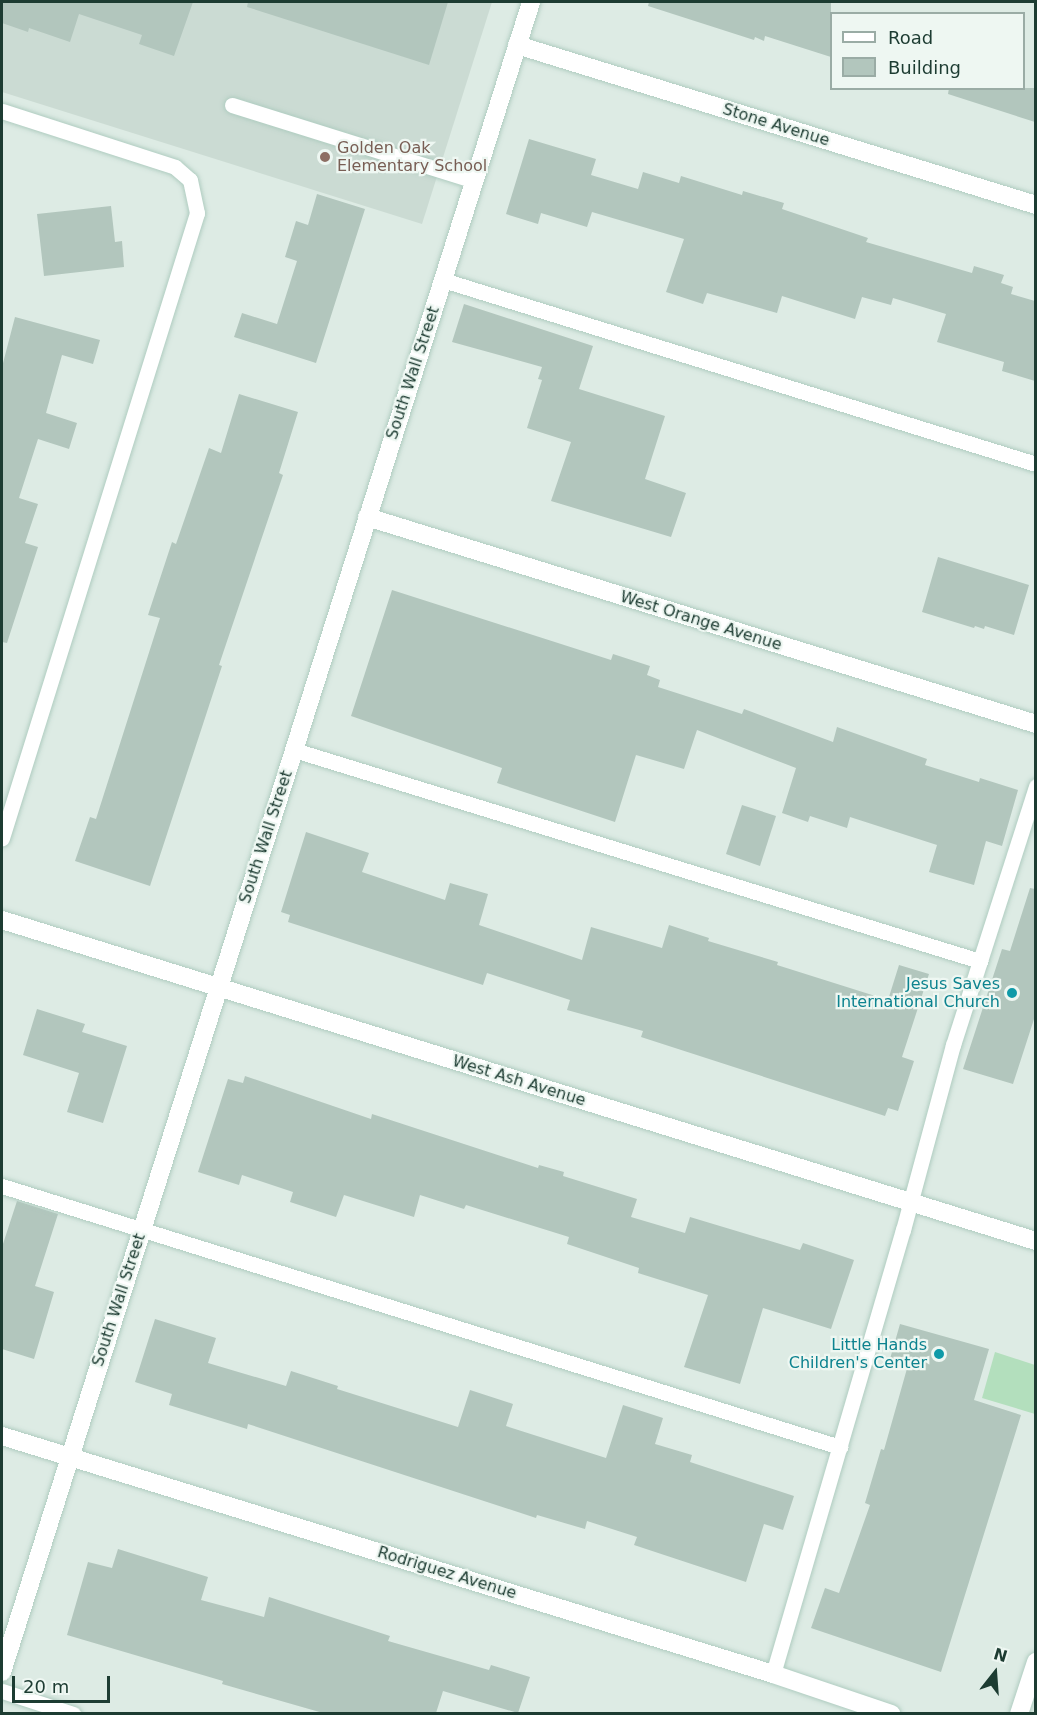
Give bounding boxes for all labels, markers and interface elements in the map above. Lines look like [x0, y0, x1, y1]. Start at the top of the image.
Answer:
legend [830, 12, 1025, 90]
text: Road [888, 27, 933, 48]
text: Building [888, 57, 961, 78]
street label: Stone Avenue [720, 100, 832, 150]
place label: Golden Oak Elementary School [337, 138, 487, 176]
marker: Golden Oak Elementary School [318, 150, 332, 164]
street label: South Wall Street [382, 304, 444, 442]
street label: West Orange Avenue [618, 587, 784, 655]
street label: South Wall Street [235, 768, 297, 906]
place label: Jesus Saves International Church [836, 974, 1000, 1012]
marker: Jesus Saves International Church [1005, 986, 1019, 1000]
street label: West Ash Avenue [450, 1052, 588, 1110]
street label: South Wall Street [88, 1231, 150, 1369]
place label: Little Hands Children's Center [789, 1335, 927, 1373]
marker: Little Hands Children's Center [932, 1347, 946, 1361]
street label: Rodriguez Avenue [375, 1543, 519, 1603]
north arrow [965, 1643, 1025, 1703]
text: N [991, 1644, 1010, 1666]
scale bar [15, 1664, 112, 1702]
text: 20 m [23, 1676, 69, 1697]

